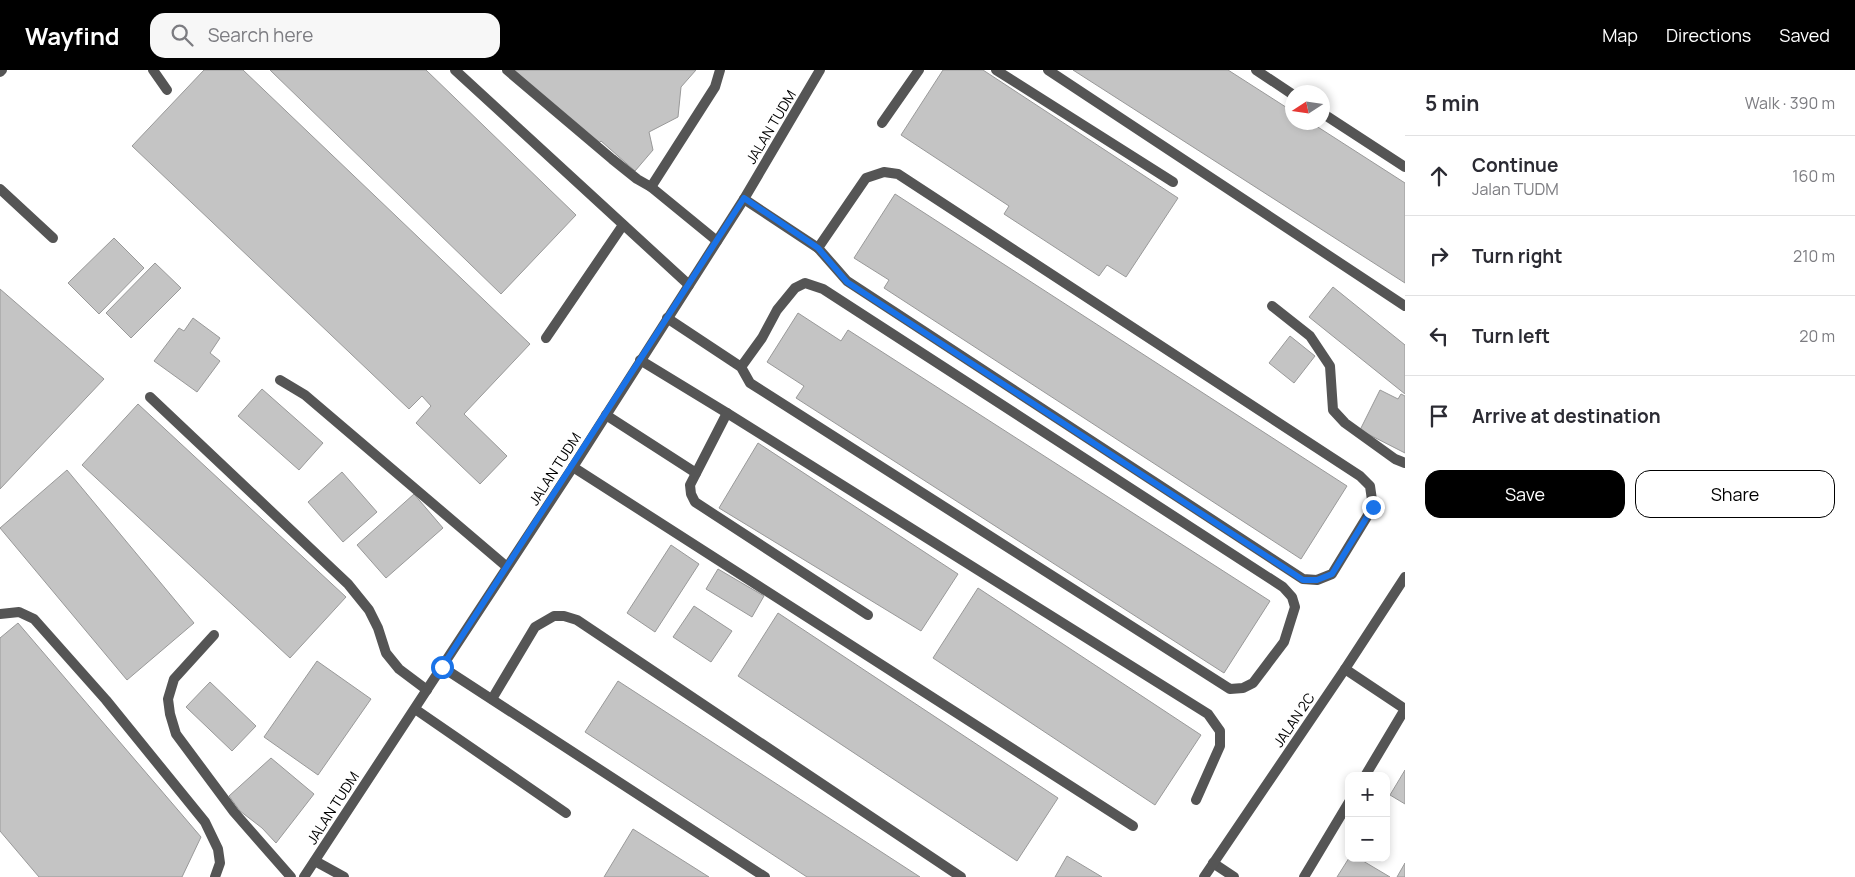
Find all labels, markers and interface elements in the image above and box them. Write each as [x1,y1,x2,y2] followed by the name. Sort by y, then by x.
[150,13,500,58] search box
[25,19,120,52] text: Wayfind
[168,21,196,49] icon: search
[208,22,313,48] text: Search here
[1602,23,1638,47] text: Map
[1666,23,1751,47] text: Directions
[1779,23,1830,47] text: Saved
[1285,85,1330,130] north arrow
[741,86,800,167] street label: JALAN TUDM
[1425,89,1479,117] text: 5 min
[1745,92,1835,114] text: Walk · 390 m
[1472,152,1558,178] text: Continue
[1425,162,1453,190] icon: ahead
[1792,165,1835,187] text: 160 m
[1472,178,1559,200] text: Jalan TUDM
[1425,242,1453,270] icon: right
[1472,243,1562,269] text: Turn right
[1793,245,1835,267] text: 210 m
[1425,322,1453,350] icon: left
[1472,323,1550,349] text: Turn left
[1799,325,1835,347] text: 20 m
[1425,402,1453,430] icon: arrive
[1472,403,1661,429] text: Arrive at destination
[524,429,585,509] street label: JALAN TUDM
[1425,470,1625,518] button: Save
[1635,470,1835,518] button: Share
[1362,496,1385,519] route end
[431,656,454,679] route start
[1269,689,1319,751] street label: JALAN 2C
[302,768,363,848] street label: JALAN TUDM
[1345,772,1390,862] map controls
[1345,772,1390,817] button: +
[1345,817,1390,862] button: −

